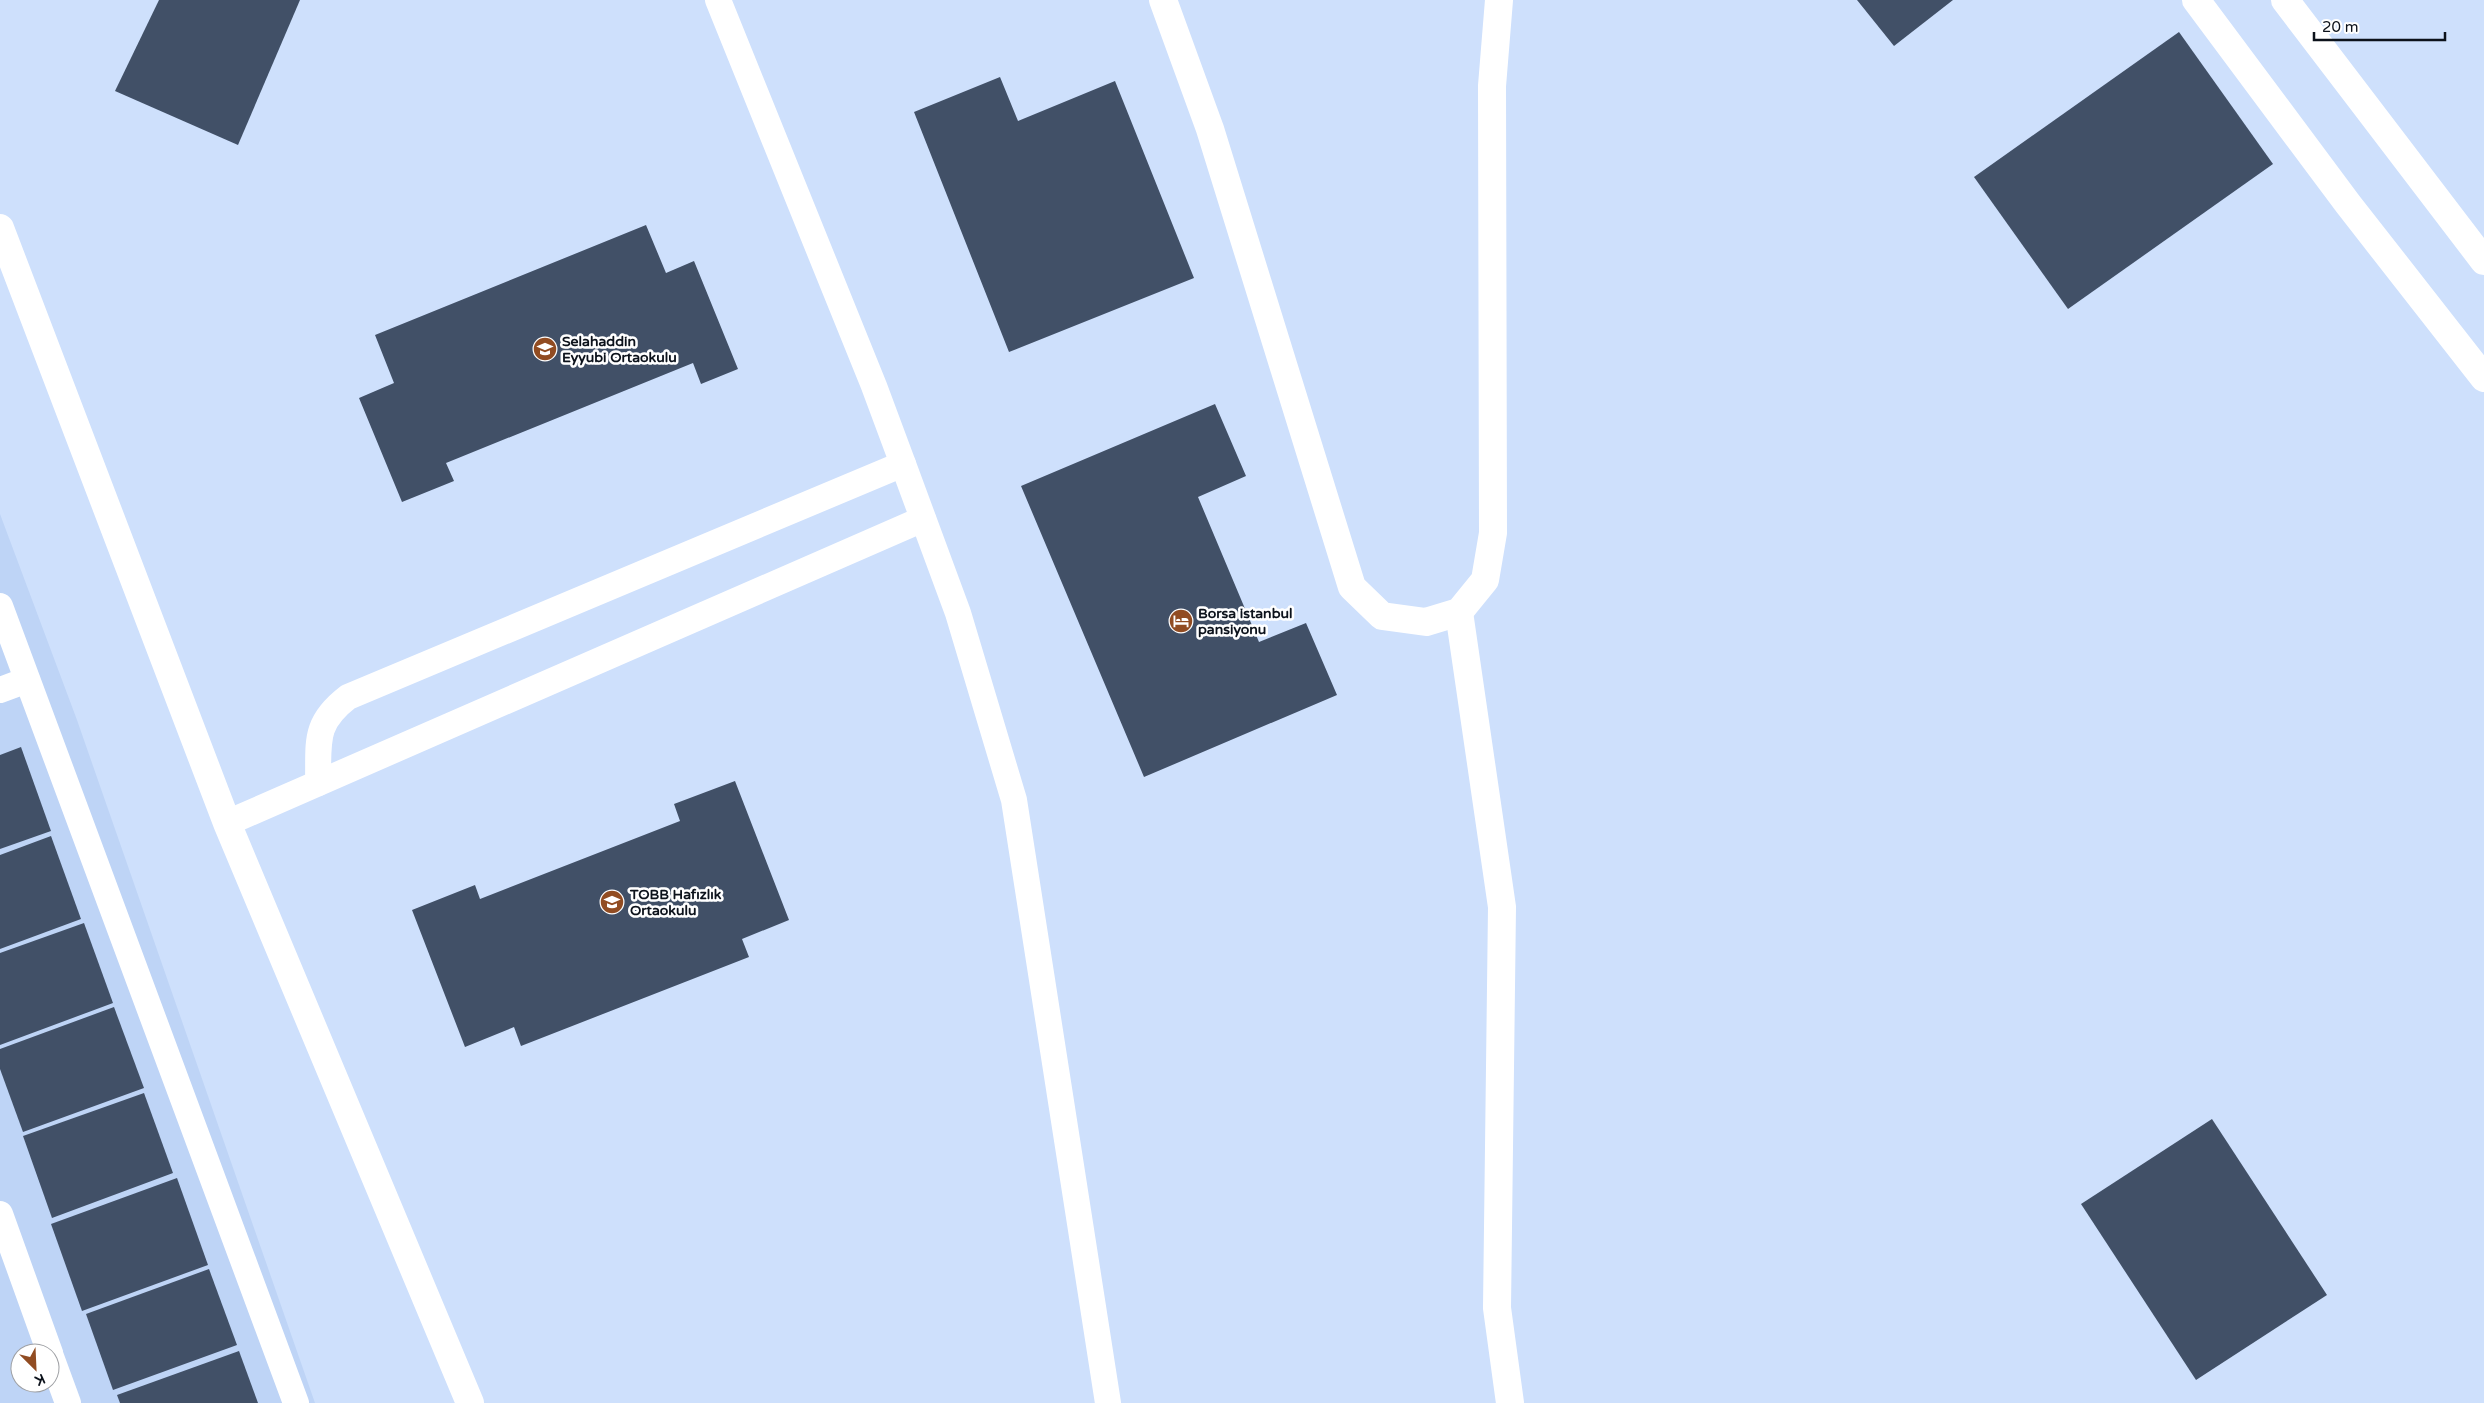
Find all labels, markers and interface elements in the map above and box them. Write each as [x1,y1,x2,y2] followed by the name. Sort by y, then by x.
[2314,10,2445,42] scale bar
[2322,18,2359,36] text: 20 m
[562,333,677,366] place label: Selahaddin Eyyubi Ortaokulu
[532,336,558,362] school or university icon: Selahaddin Eyyubi Ortaokulu
[1198,605,1292,638] place label: Borsa istanbul pansiyonu
[1168,608,1194,634] hotel icon: Borsa istanbul pansiyonu
[629,886,722,919] place label: TOBB Hafızlık Ortaokulu
[599,889,625,915] school or university icon: TOBB Hafızlık Ortaokulu
[10,1343,60,1393] north arrow
[32,1370,48,1389] text: K

